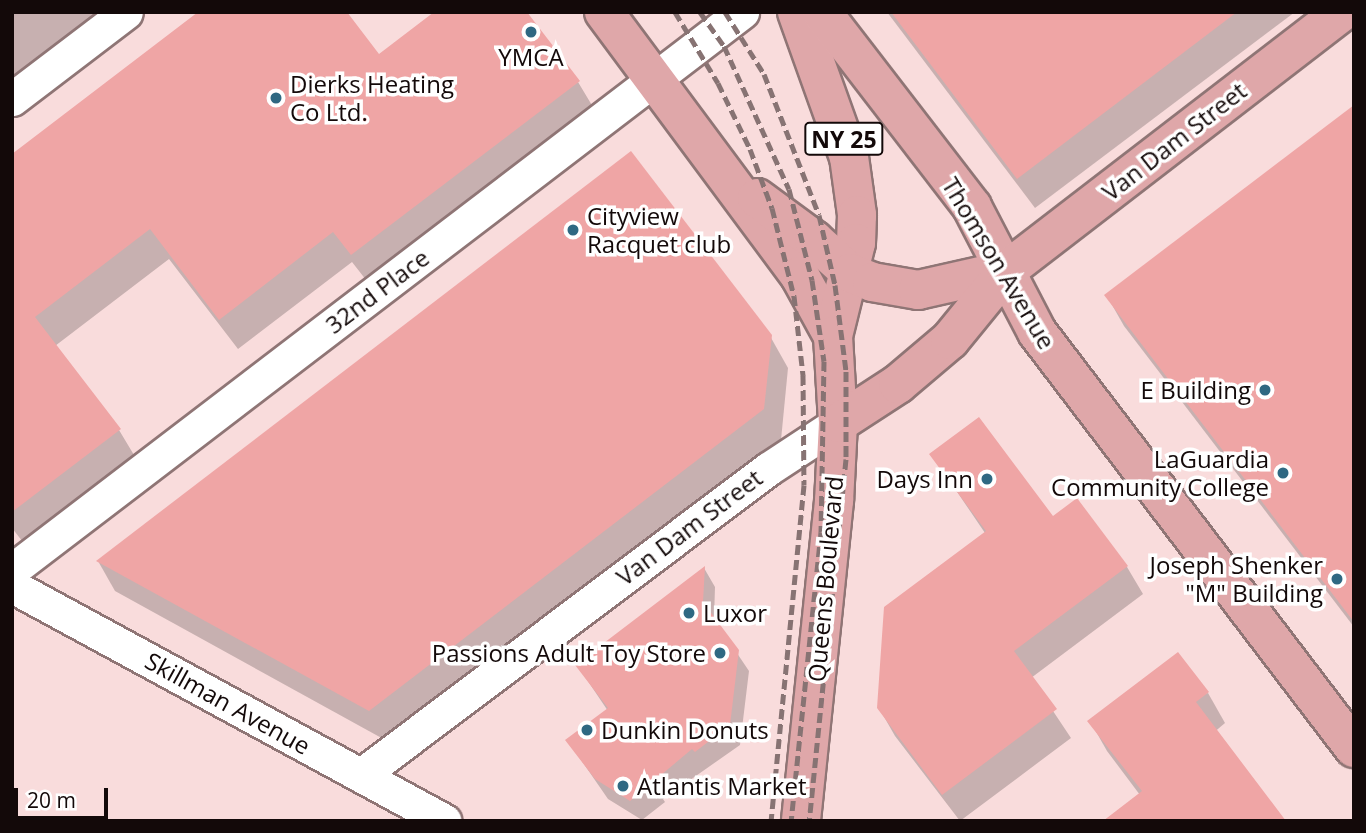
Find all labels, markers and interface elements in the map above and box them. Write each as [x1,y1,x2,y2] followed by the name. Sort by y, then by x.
[523,24,539,40] marker: YMCA
[498,43,564,71] place label: YMCA
[290,70,454,126] place label: Dierks Heating Co Ltd.
[1096,76,1252,206] street label: Van Dam Street
[268,90,284,106] marker: Dierks Heating Co Ltd.
[804,120,884,158] road number: NY 25
[936,172,1062,354] street label: Thomson Avenue
[587,202,731,258] place label: Cityview Racquet club
[565,222,581,238] marker: Cityview Racquet club
[320,243,434,339] street label: 32nd Place
[1141,376,1251,404] place label: E Building
[1257,382,1273,398] marker: E Building
[1051,445,1269,501] place label: LaGuardia Community College
[611,463,767,591] street label: Van Dam Street
[876,465,973,493] place label: Days Inn
[1275,465,1291,481] marker: LaGuardia Community College
[979,471,995,487] marker: Days Inn
[802,475,848,683] street label: Queens Boulevard
[1150,551,1323,607] place label: Joseph Shenker "M" Building
[1329,571,1345,587] marker: Joseph Shenker "M" Building
[703,599,767,627] place label: Luxor
[681,605,697,621] marker: Luxor
[432,639,706,667] place label: Passions Adult Toy Store
[712,645,728,661] marker: Passions Adult Toy Store
[141,646,315,760] street label: Skillman Avenue
[601,716,769,744] place label: Dunkin Donuts
[579,722,595,738] marker: Dunkin Donuts
[637,772,806,800] place label: Atlantis Market
[18,774,112,818] scale bar
[615,778,631,794] marker: Atlantis Market
[27,786,76,814] text: 20 m

